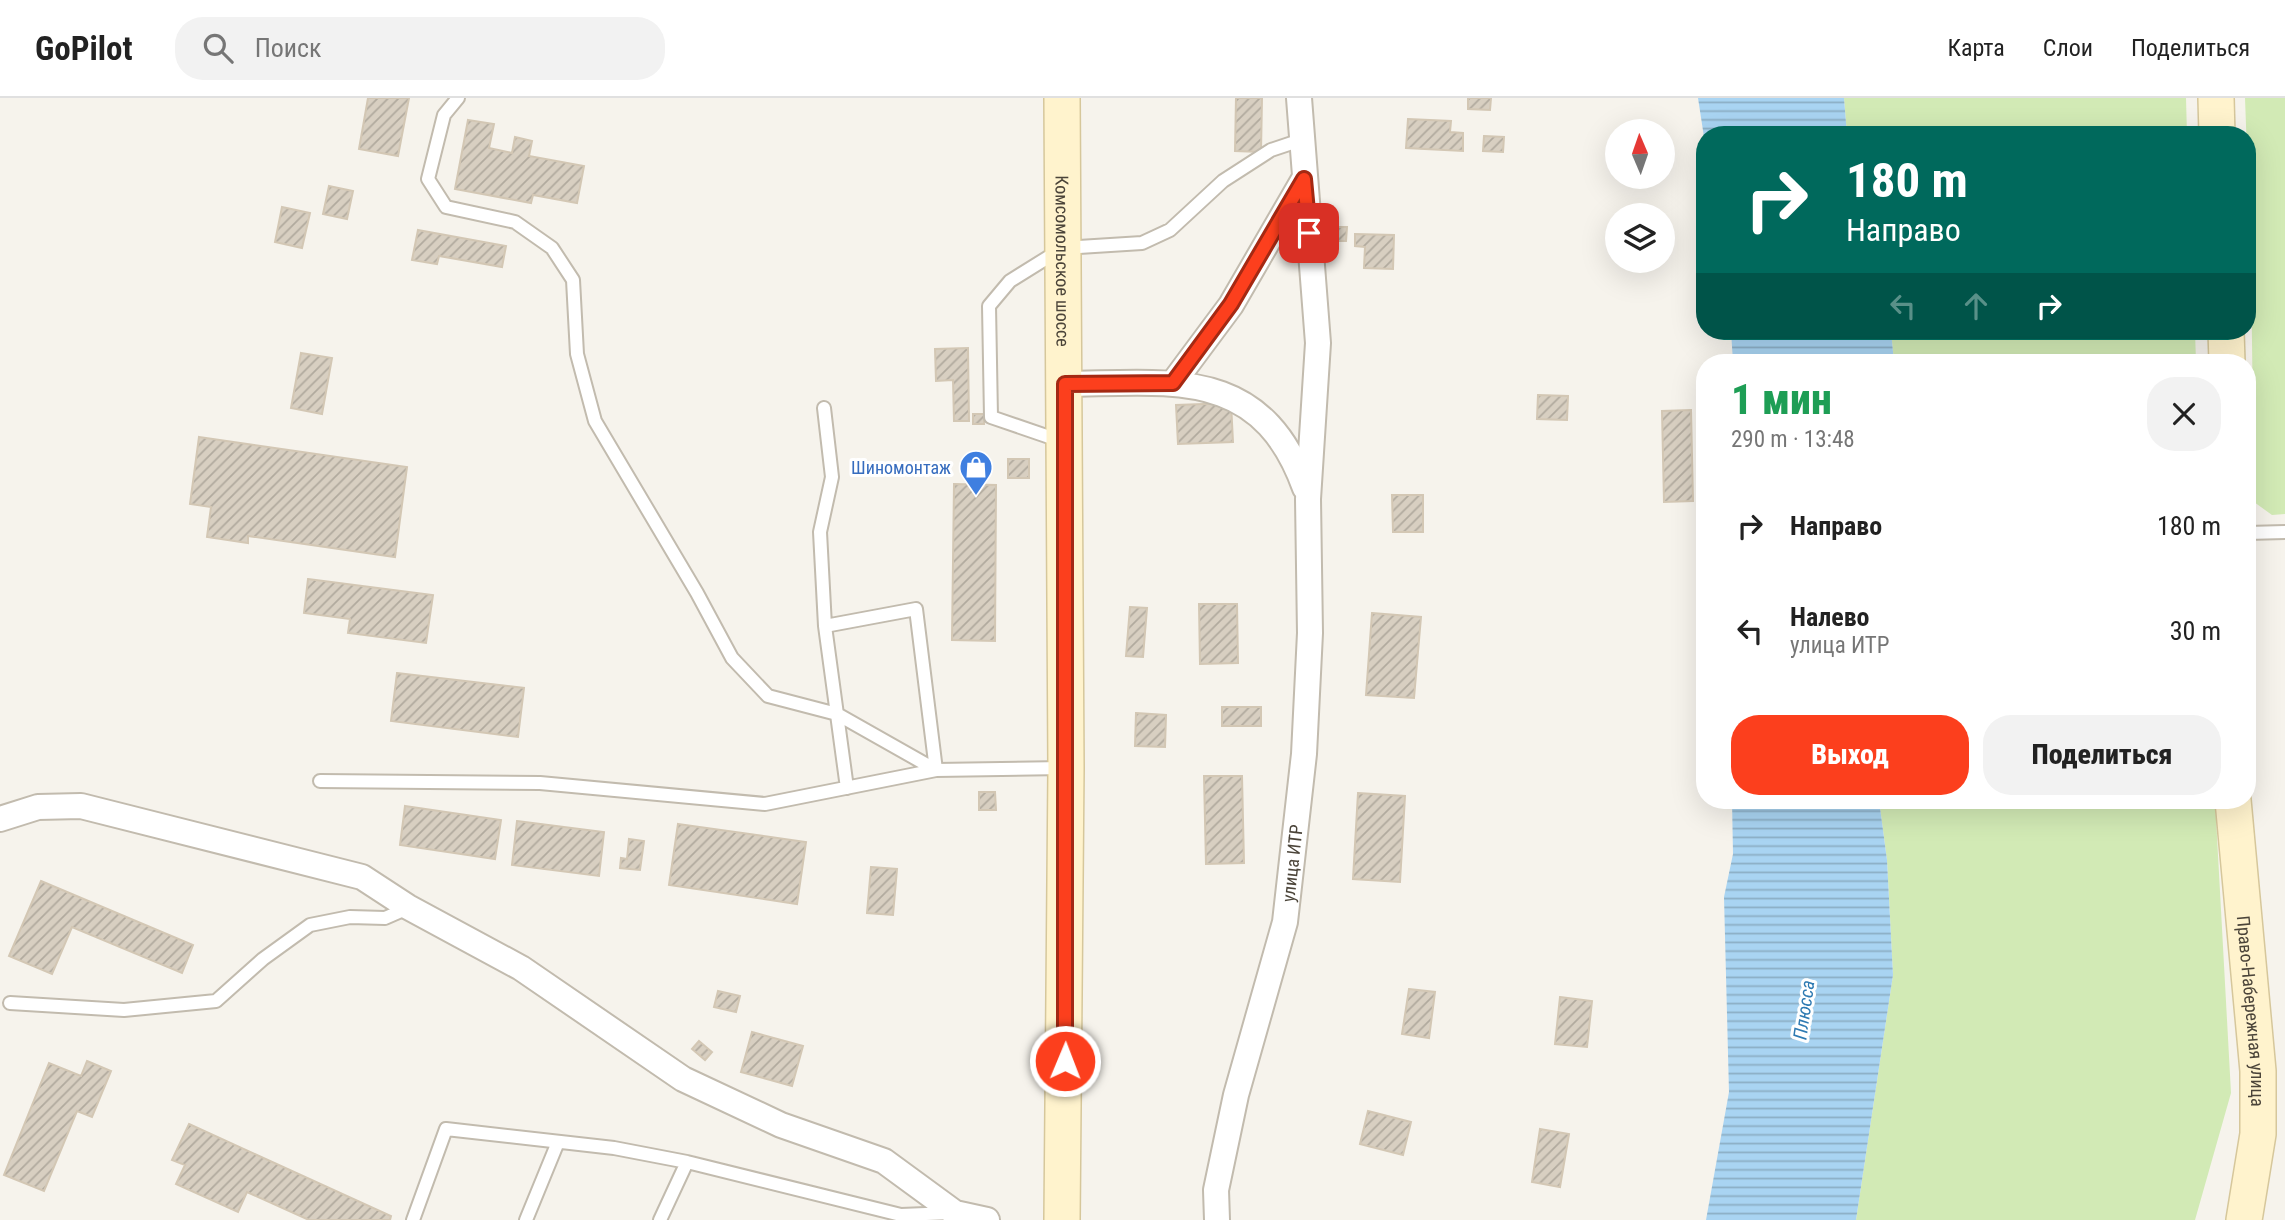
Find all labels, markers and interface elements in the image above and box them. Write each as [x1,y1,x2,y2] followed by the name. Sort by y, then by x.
[175,17,665,80] search box
[35,29,133,68] text: GoPilot
[199,29,237,67] icon: search
[255,33,322,63] text: Поиск
[1947,34,2005,62] text: Карта
[2043,34,2093,62] text: Слои
[2131,34,2250,62] text: Поделиться
[1605,119,1675,189] north arrow
[1605,119,1675,273] map controls
[1846,152,1968,209] text: 180 m
[1731,154,1822,245] icon: right
[1052,175,1074,347] street label: Комсомольское шоссе
[1279,203,1339,263] pin
[1605,203,1675,273] button: layers
[1846,211,1961,249] text: Направо
[1290,214,1328,252] icon: arrive
[1884,287,1922,325] icon: left
[1957,287,1995,325] icon: ahead
[2030,287,2068,325] icon: right
[1731,375,1832,424] text: 1 мин
[2147,377,2221,451] button: close
[1731,426,1855,453] text: 290 m · 13:48
[957,448,995,497] shop icon: Шиномонтаж
[851,457,951,478] place label: Шиномонтаж
[1731,507,1769,545] icon: right
[1790,511,1882,541] text: Направо
[2157,511,2221,541] text: 180 m
[1790,602,1870,632] text: Налево
[1731,612,1769,650] icon: left
[2170,616,2221,646] text: 30 m
[1790,632,1890,659] text: улица ИТР
[1731,715,1969,795] button: Выход
[1983,715,2221,795] button: Поделиться
[1277,823,1306,903] street label: улица ИТР
[2233,915,2269,1107] street label: Право-Набережная улица
[1788,979,1820,1041] water label: Плюсса
[1028,1024,1102,1098] position arrow

